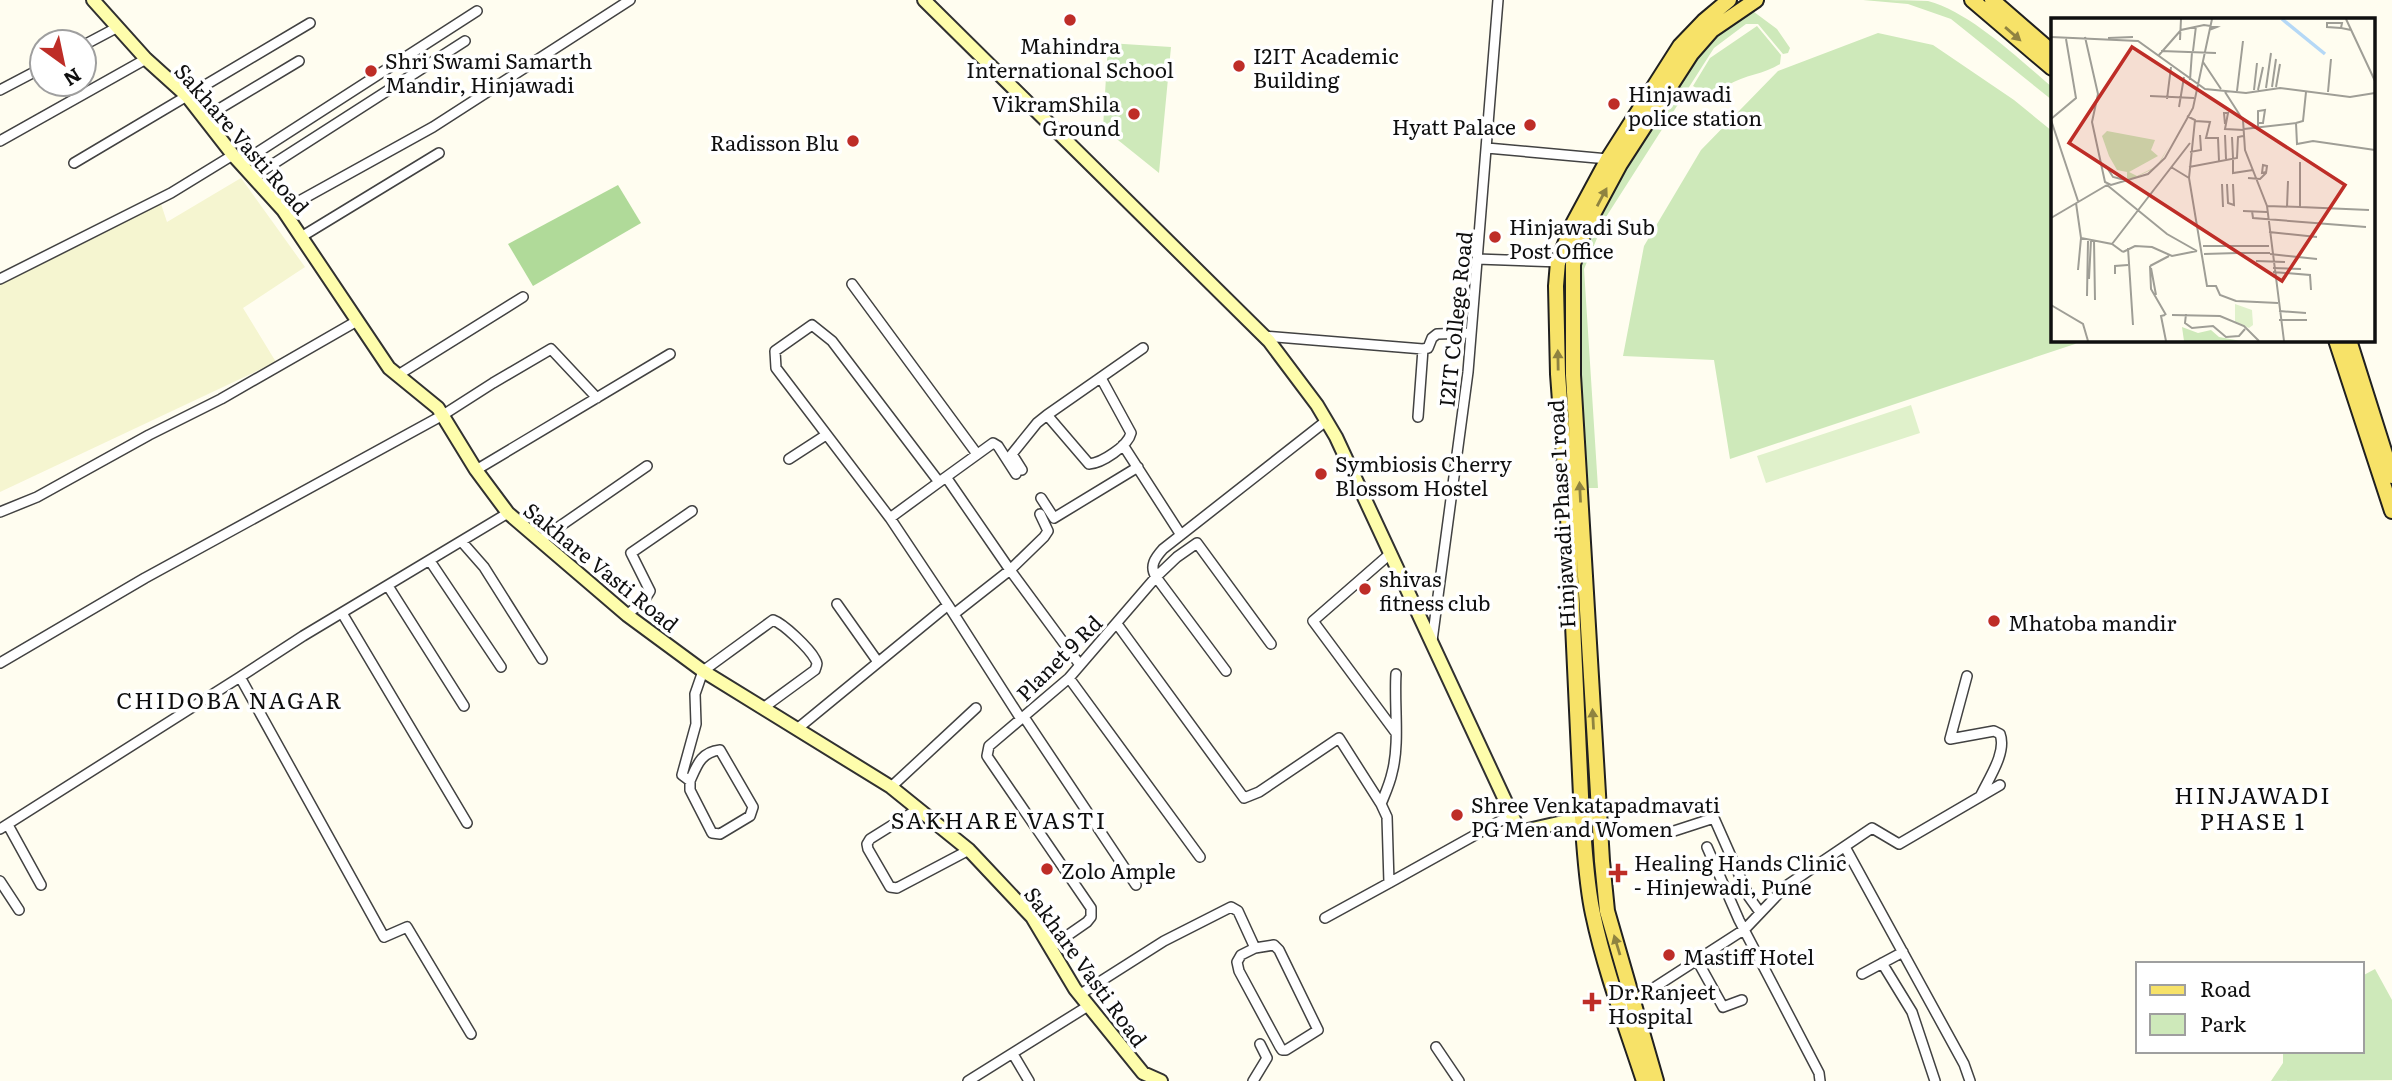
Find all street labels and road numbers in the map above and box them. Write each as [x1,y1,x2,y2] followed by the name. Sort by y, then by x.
[169,56,318,220] street label: Sakhare Vasti Road
[1429,230,1479,408] street label: I2IT College Road
[1539,399,1581,629] street label: Hinjawadi Phase 1 road
[518,494,686,638] street label: Sakhare Vasti Road
[1008,607,1108,707] street label: Planet 9 Rd
[1018,879,1156,1053] street label: Sakhare Vasti Road

